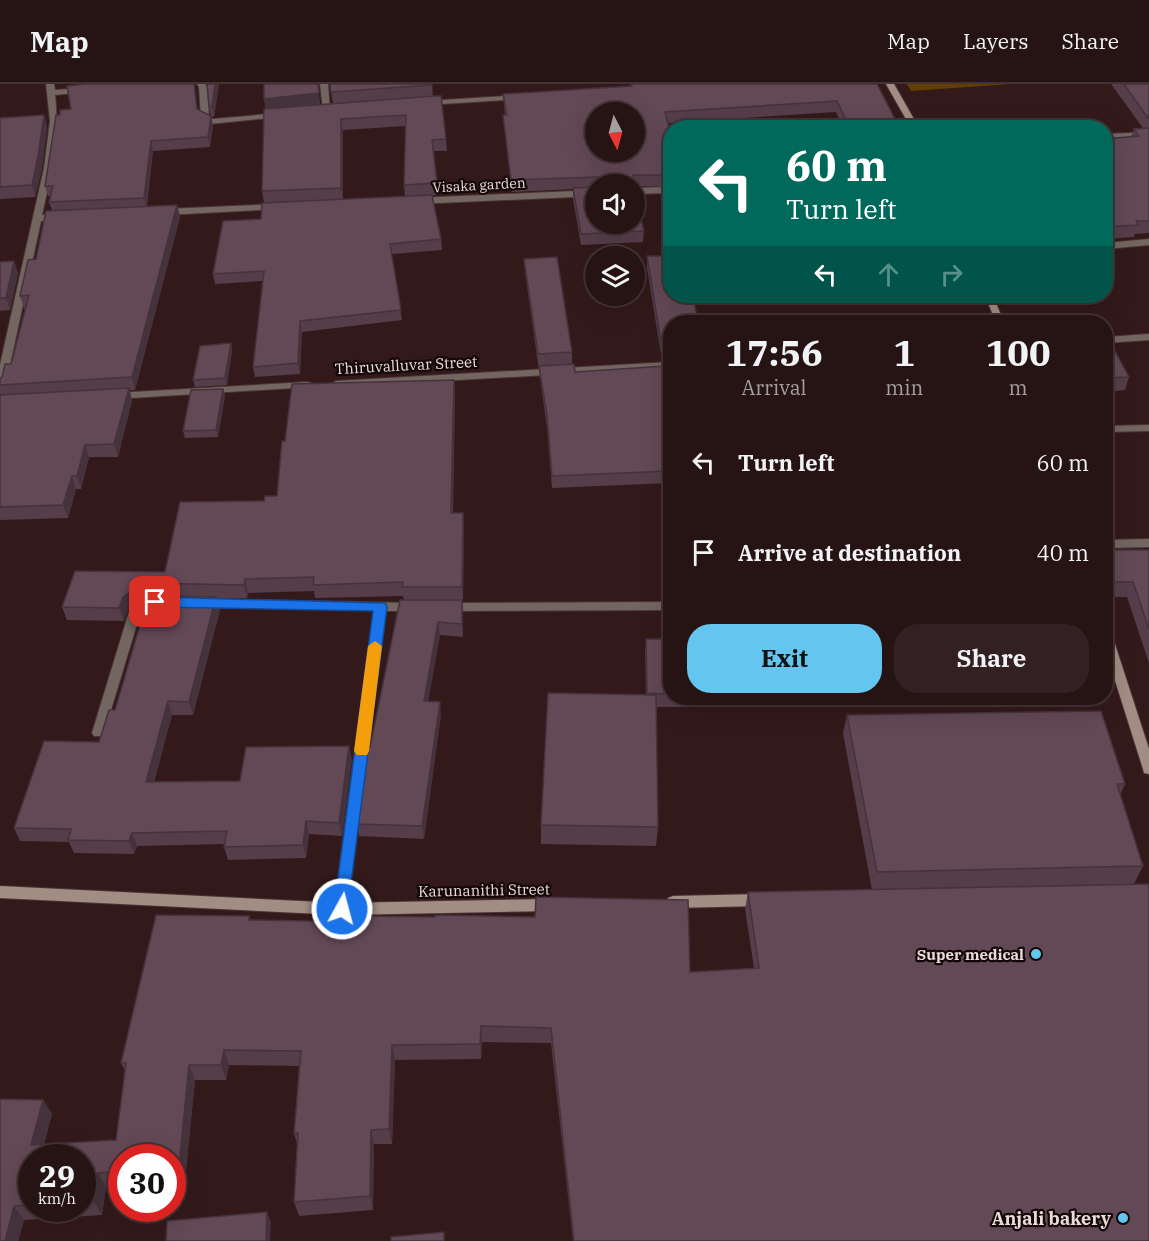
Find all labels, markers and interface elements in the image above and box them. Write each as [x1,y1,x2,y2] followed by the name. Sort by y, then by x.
[30,23,89,60] text: Map
[887,27,930,55] text: Map
[963,27,1029,55] text: Layers
[1062,27,1119,55] text: Share
[585,102,645,162] north arrow
[585,102,645,306] map controls
[786,138,887,193] text: 60 m
[687,144,765,222] icon: left
[432,174,526,196] street label: Visaka garden
[585,174,645,234] button: sound
[786,191,897,226] text: Turn left
[585,246,645,306] button: layers
[809,258,842,291] icon: left
[872,258,905,291] icon: ahead
[935,258,968,291] icon: right
[725,329,823,376] text: 17:56
[893,329,915,376] text: 1
[986,329,1051,376] text: 100
[334,352,478,378] street label: Thiruvalluvar Street
[742,374,807,401] text: Arrival
[885,374,923,401] text: min
[1009,374,1028,401] text: m
[687,446,720,479] icon: left
[738,448,834,477] text: Turn left
[1037,448,1089,477] text: 60 m
[687,536,720,569] icon: arrive
[738,538,961,567] text: Arrive at destination
[1037,538,1089,567] text: 40 m
[129,576,180,627] pin
[138,585,171,618] icon: arrive
[687,624,882,693] button: Exit
[894,624,1089,693] button: Share
[310,877,374,941] position arrow
[418,879,550,901] street label: Karunanithi Street
[917,945,1024,964] place label: Super medical
[1029,947,1043,961] marker: Super medical
[108,1144,186,1222] speed limit sign: 30
[39,1156,75,1195] text: 29
[38,1189,76,1208] text: km/h
[992,1207,1112,1230] place label: Anjali bakery
[1116,1211,1130,1225] marker: Anjali bakery

